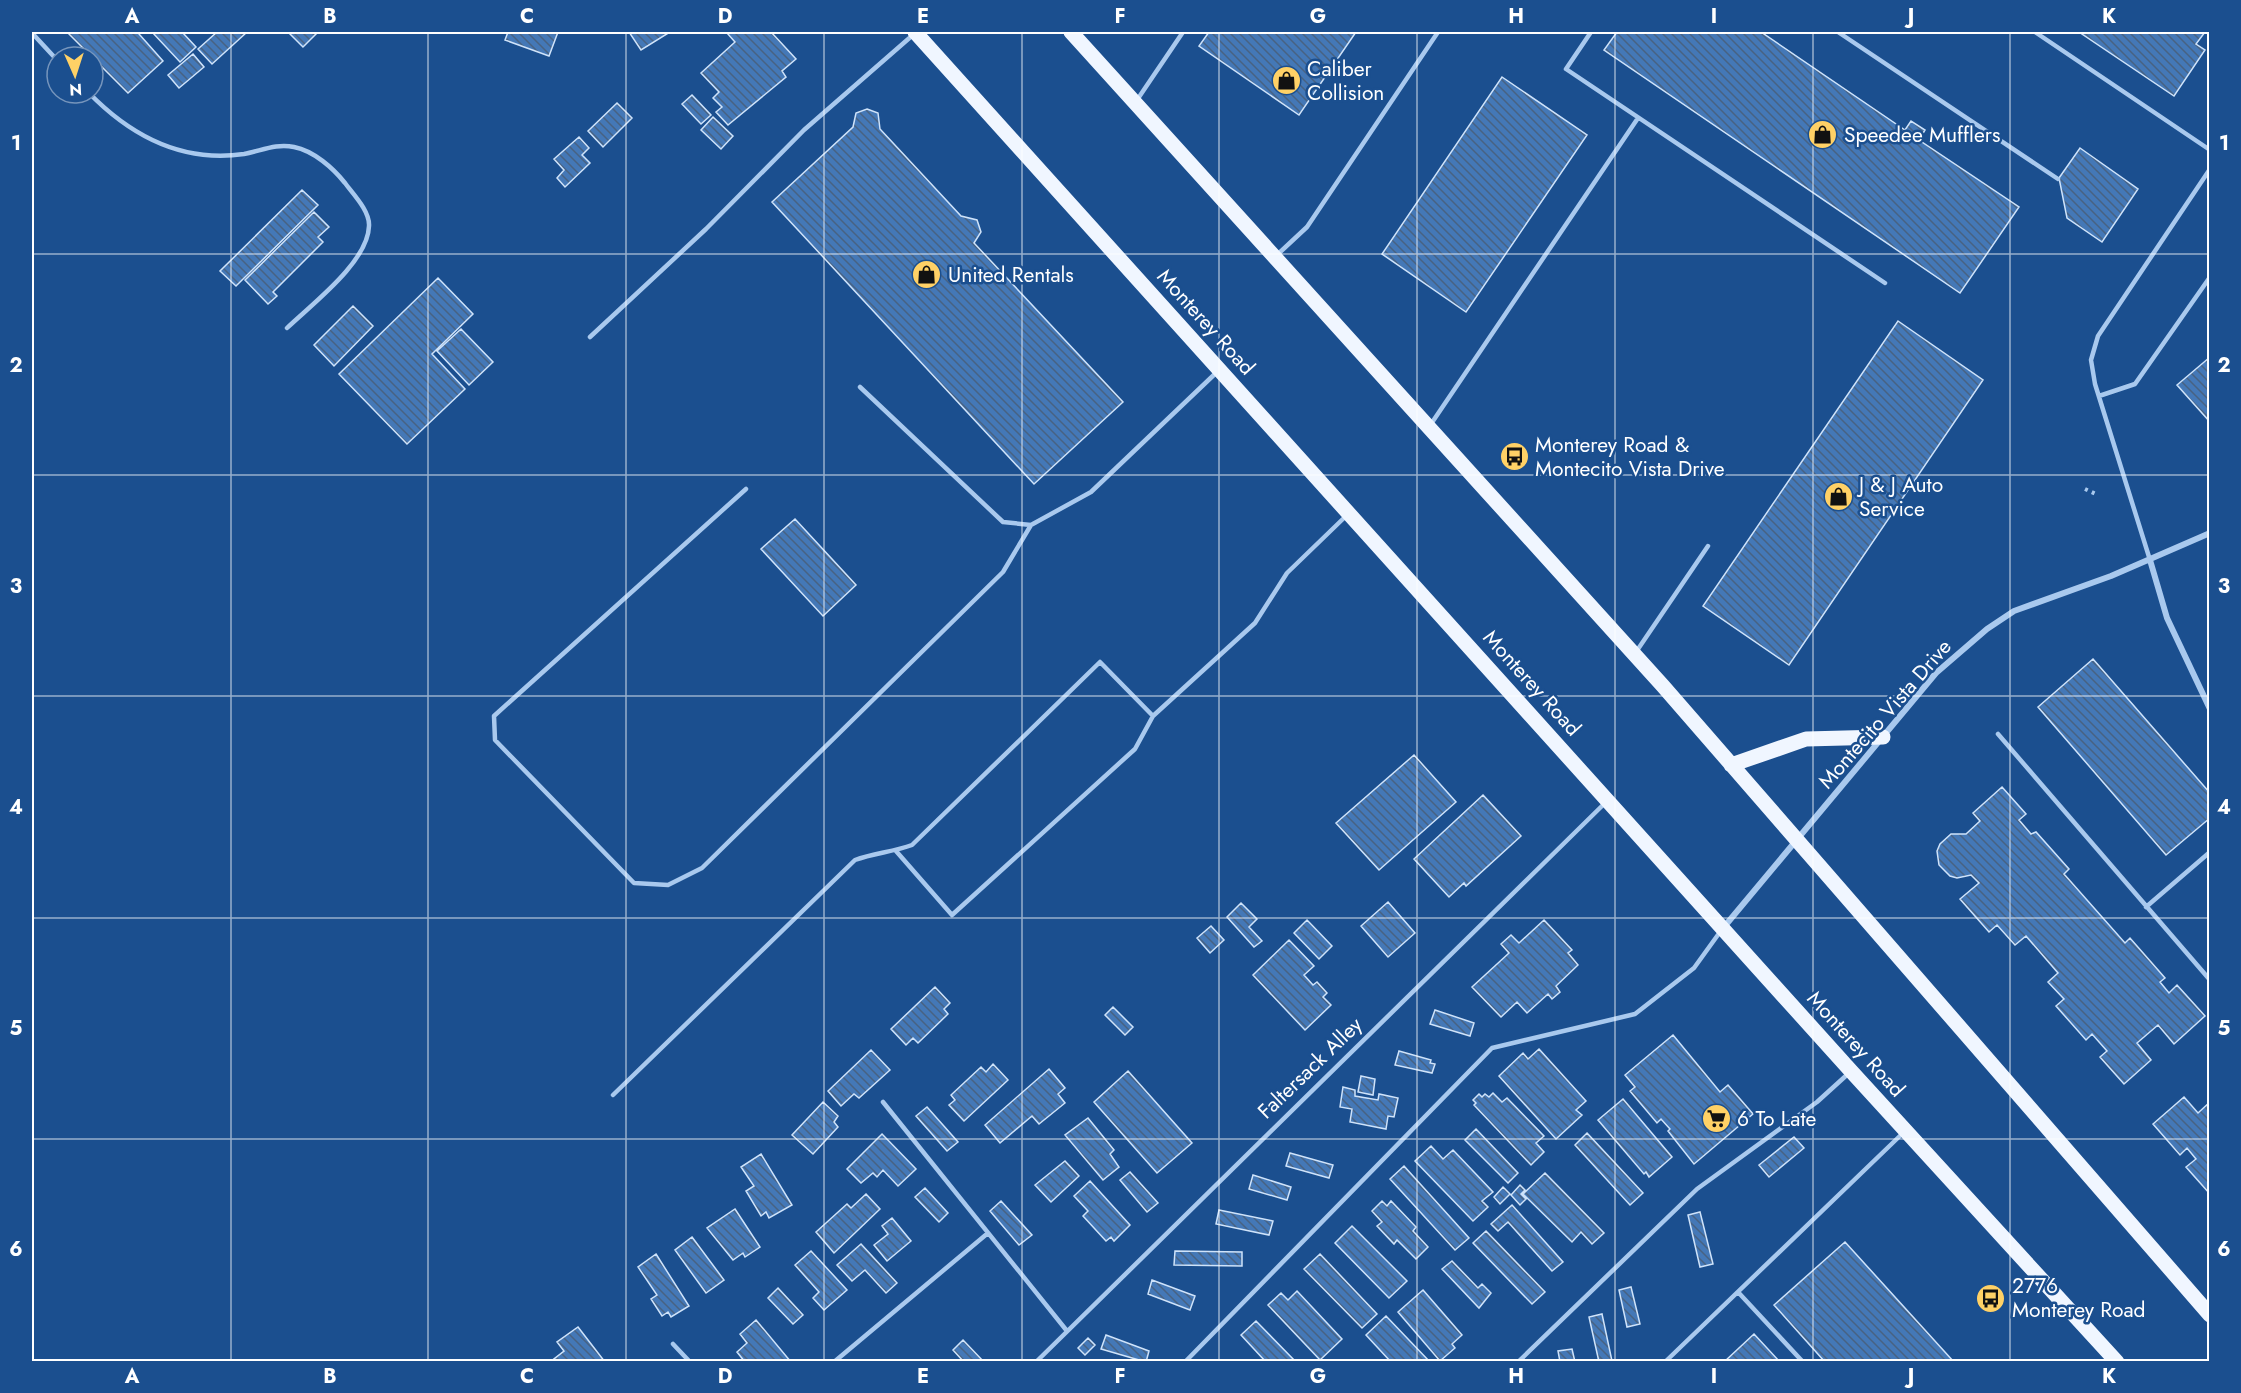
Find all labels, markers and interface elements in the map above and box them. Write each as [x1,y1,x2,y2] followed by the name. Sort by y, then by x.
[124,2,140,31] text: A
[323,2,337,31] text: B
[520,2,534,31] text: C
[718,2,732,31] text: D
[917,2,929,31] text: E
[1114,2,1126,31] text: F
[1310,2,1326,31] text: G
[1508,2,1524,31] text: H
[1711,2,1717,31] text: I
[1904,2,1914,31] text: J
[2102,2,2116,31] text: K
[45,45,105,105] north arrow
[1307,54,1384,108] place label: Caliber Collision
[1270,65,1302,97] shop icon: Caliber Collision
[69,78,83,101] text: N
[1807,119,1839,151] shop icon: Speedee Mufflers
[1844,120,2000,150] place label: Speedee Mufflers
[11,129,21,158] text: 1
[2219,129,2229,158] text: 1
[911,259,943,291] shop icon: United Rentals
[948,260,1074,290] place label: United Rentals
[1150,262,1262,382] street label: Monterey Road
[9,351,23,380] text: 2
[2217,351,2231,380] text: 2
[1535,430,1725,484] place label: Monterey Road & Montecito Vista Drive
[1498,441,1530,473] bus stop icon: Monterey Road & Montecito Vista Drive
[1856,470,1943,524] place label: J & J Auto Service
[1822,481,1854,513] shop icon: J & J Auto Service
[10,572,22,601] text: 3
[2218,572,2230,601] text: 3
[1476,623,1588,743] street label: Monterey Road
[1811,632,1959,795] street label: Montecito Vista Drive
[9,793,23,822] text: 4
[2217,793,2231,822] text: 4
[1800,984,1912,1104] street label: Monterey Road
[1251,1010,1370,1126] street label: Faltersack Alley
[10,1014,23,1043] text: 5
[2218,1014,2231,1043] text: 5
[1700,1103,1732,1135] supermarket icon: 6 To Late
[1737,1104,1816,1134] place label: 6 To Late
[9,1235,23,1264] text: 6
[2217,1235,2231,1264] text: 6
[2012,1271,2146,1325] place label: 2776 Monterey Road
[1975,1282,2007,1314] bus stop icon: 2776 Monterey Road
[124,1362,140,1391] text: A
[323,1362,337,1391] text: B
[520,1362,534,1391] text: C
[718,1362,732,1391] text: D
[917,1362,929,1391] text: E
[1114,1362,1126,1391] text: F
[1310,1362,1326,1391] text: G
[1508,1362,1524,1391] text: H
[1711,1362,1717,1391] text: I
[1904,1362,1914,1391] text: J
[2102,1362,2116,1391] text: K

